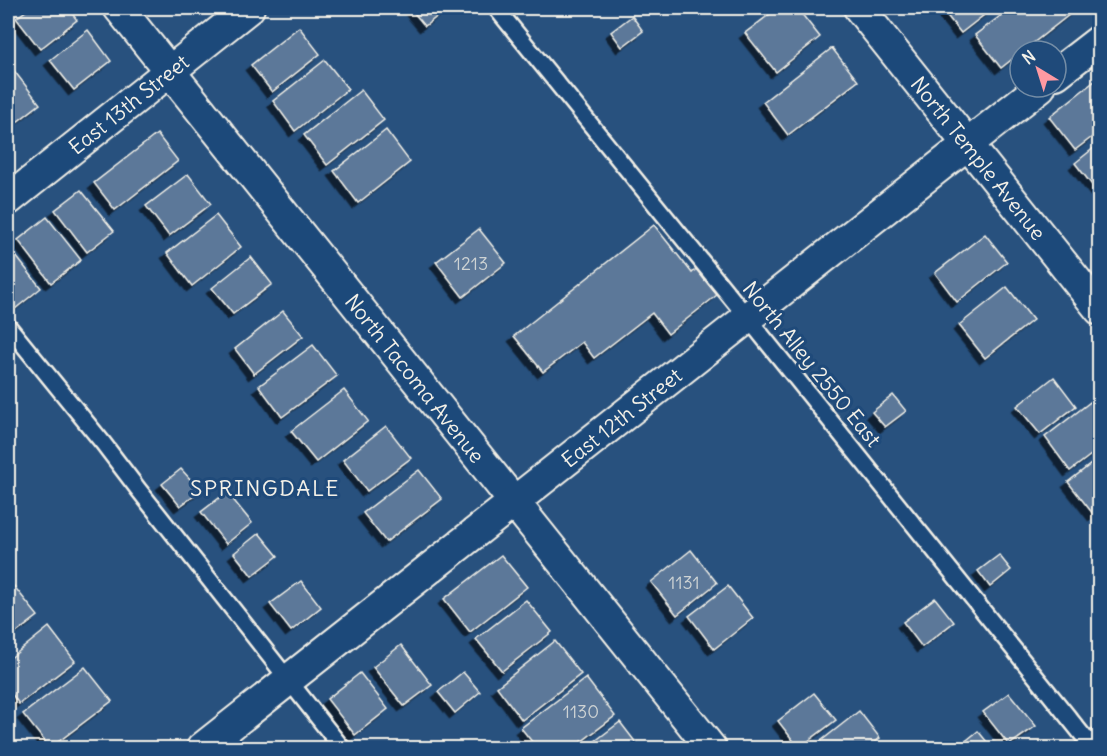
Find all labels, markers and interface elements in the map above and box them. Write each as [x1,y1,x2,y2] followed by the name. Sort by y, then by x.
[1008,39,1068,99] north arrow
[1018,46,1039,68] text: N
[63,48,194,160] street label: East 13th Street
[905,71,1052,245] street label: North Temple Avenue
[454,252,488,275] house number: 1213
[737,276,887,452] street label: North Alley 2550 East
[339,288,491,468] street label: North Tacoma Avenue
[556,362,687,473] street label: East 12th Street
[190,474,340,502] district label: SPRINGDALE
[668,571,700,594] house number: 1131
[563,700,599,723] house number: 1130

